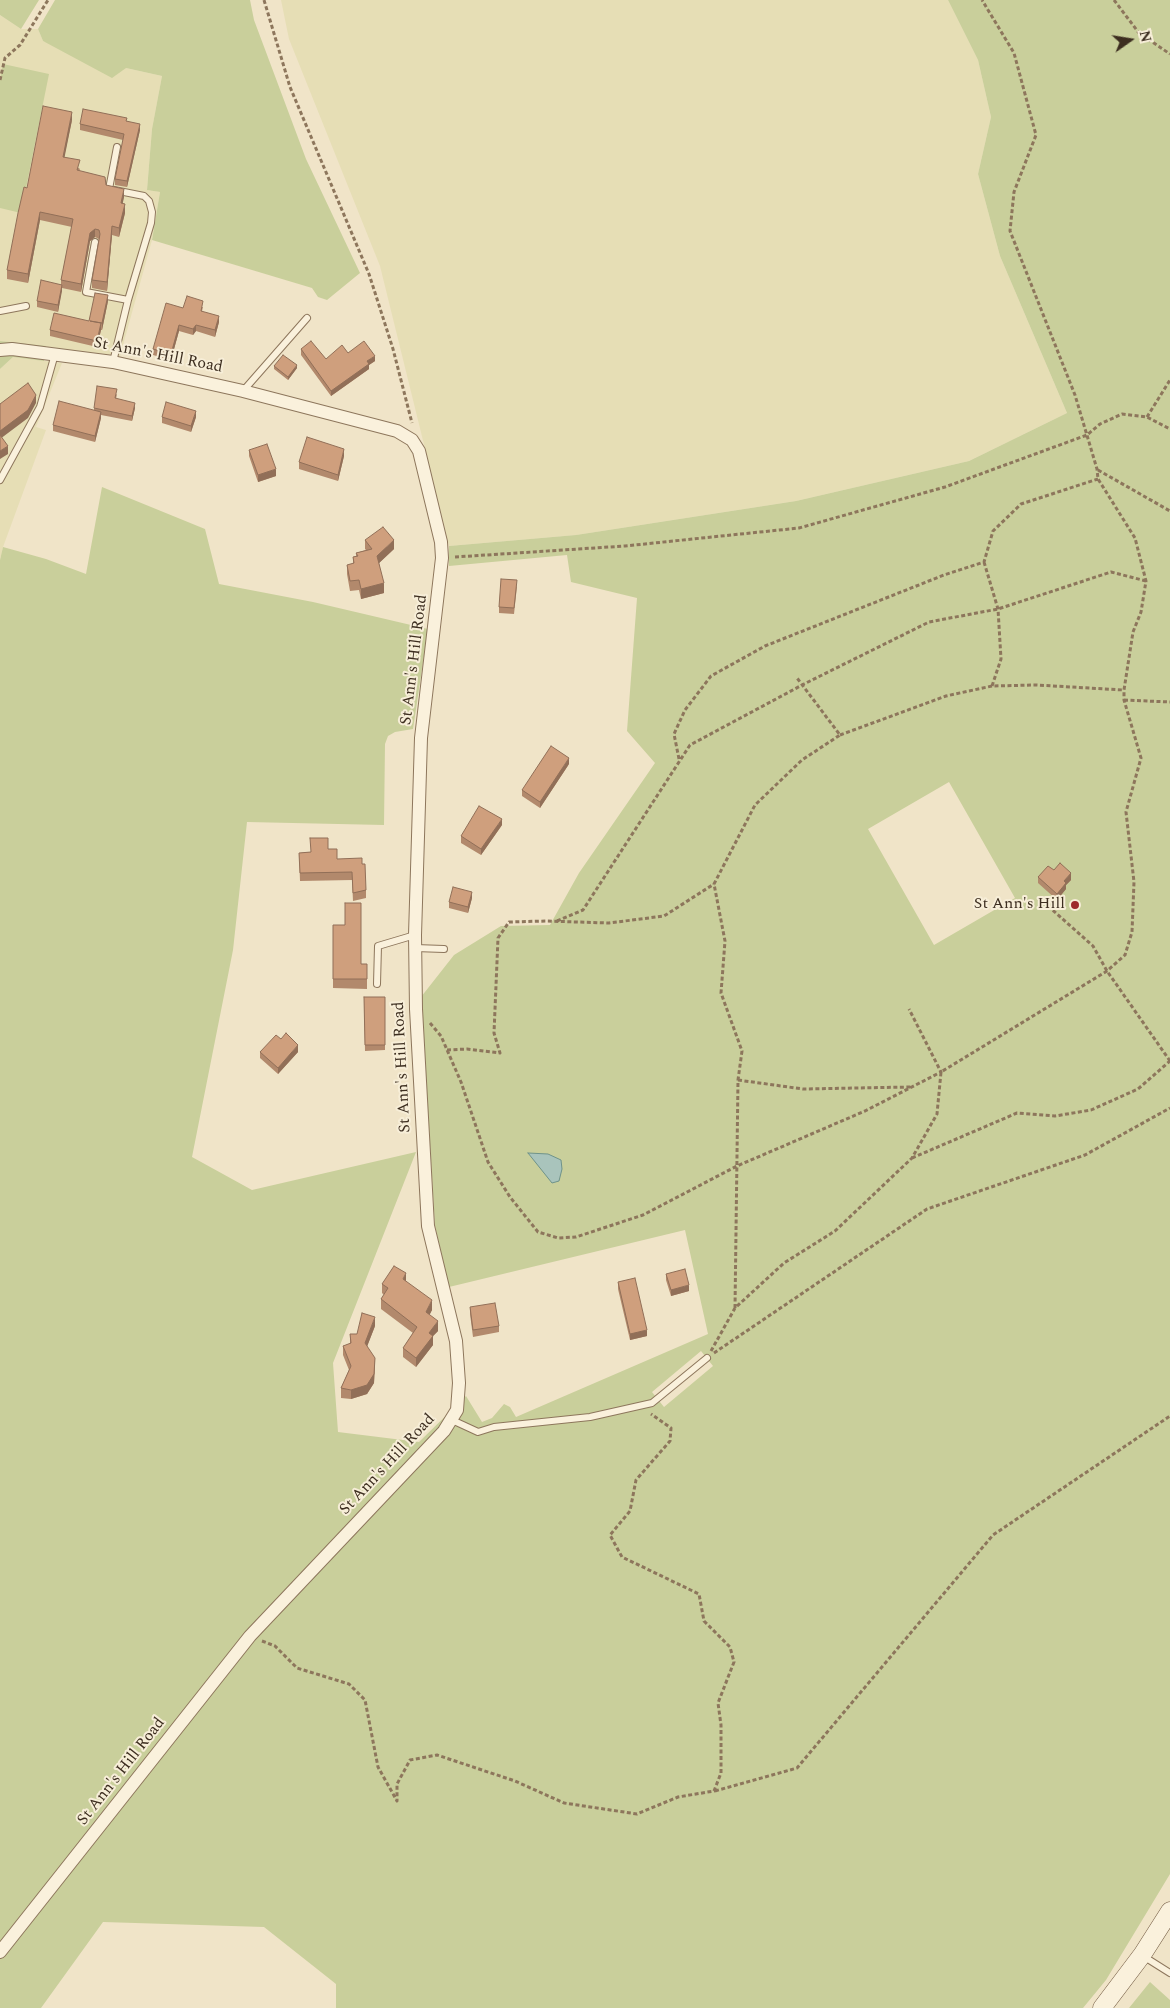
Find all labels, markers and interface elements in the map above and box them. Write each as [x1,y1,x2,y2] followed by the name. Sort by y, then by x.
[1105,15,1155,65] north arrow
[1134,29,1157,44] text: N
[92,334,224,378] street label: St Ann's Hill Road
[397,594,433,726] street label: St Ann's Hill Road
[974,895,1065,915] place label: St Ann's Hill
[1069,899,1081,911] marker: St Ann's Hill
[390,1001,416,1133] street label: St Ann's Hill Road
[336,1410,440,1520] street label: St Ann's Hill Road
[74,1714,170,1830] street label: St Ann's Hill Road

